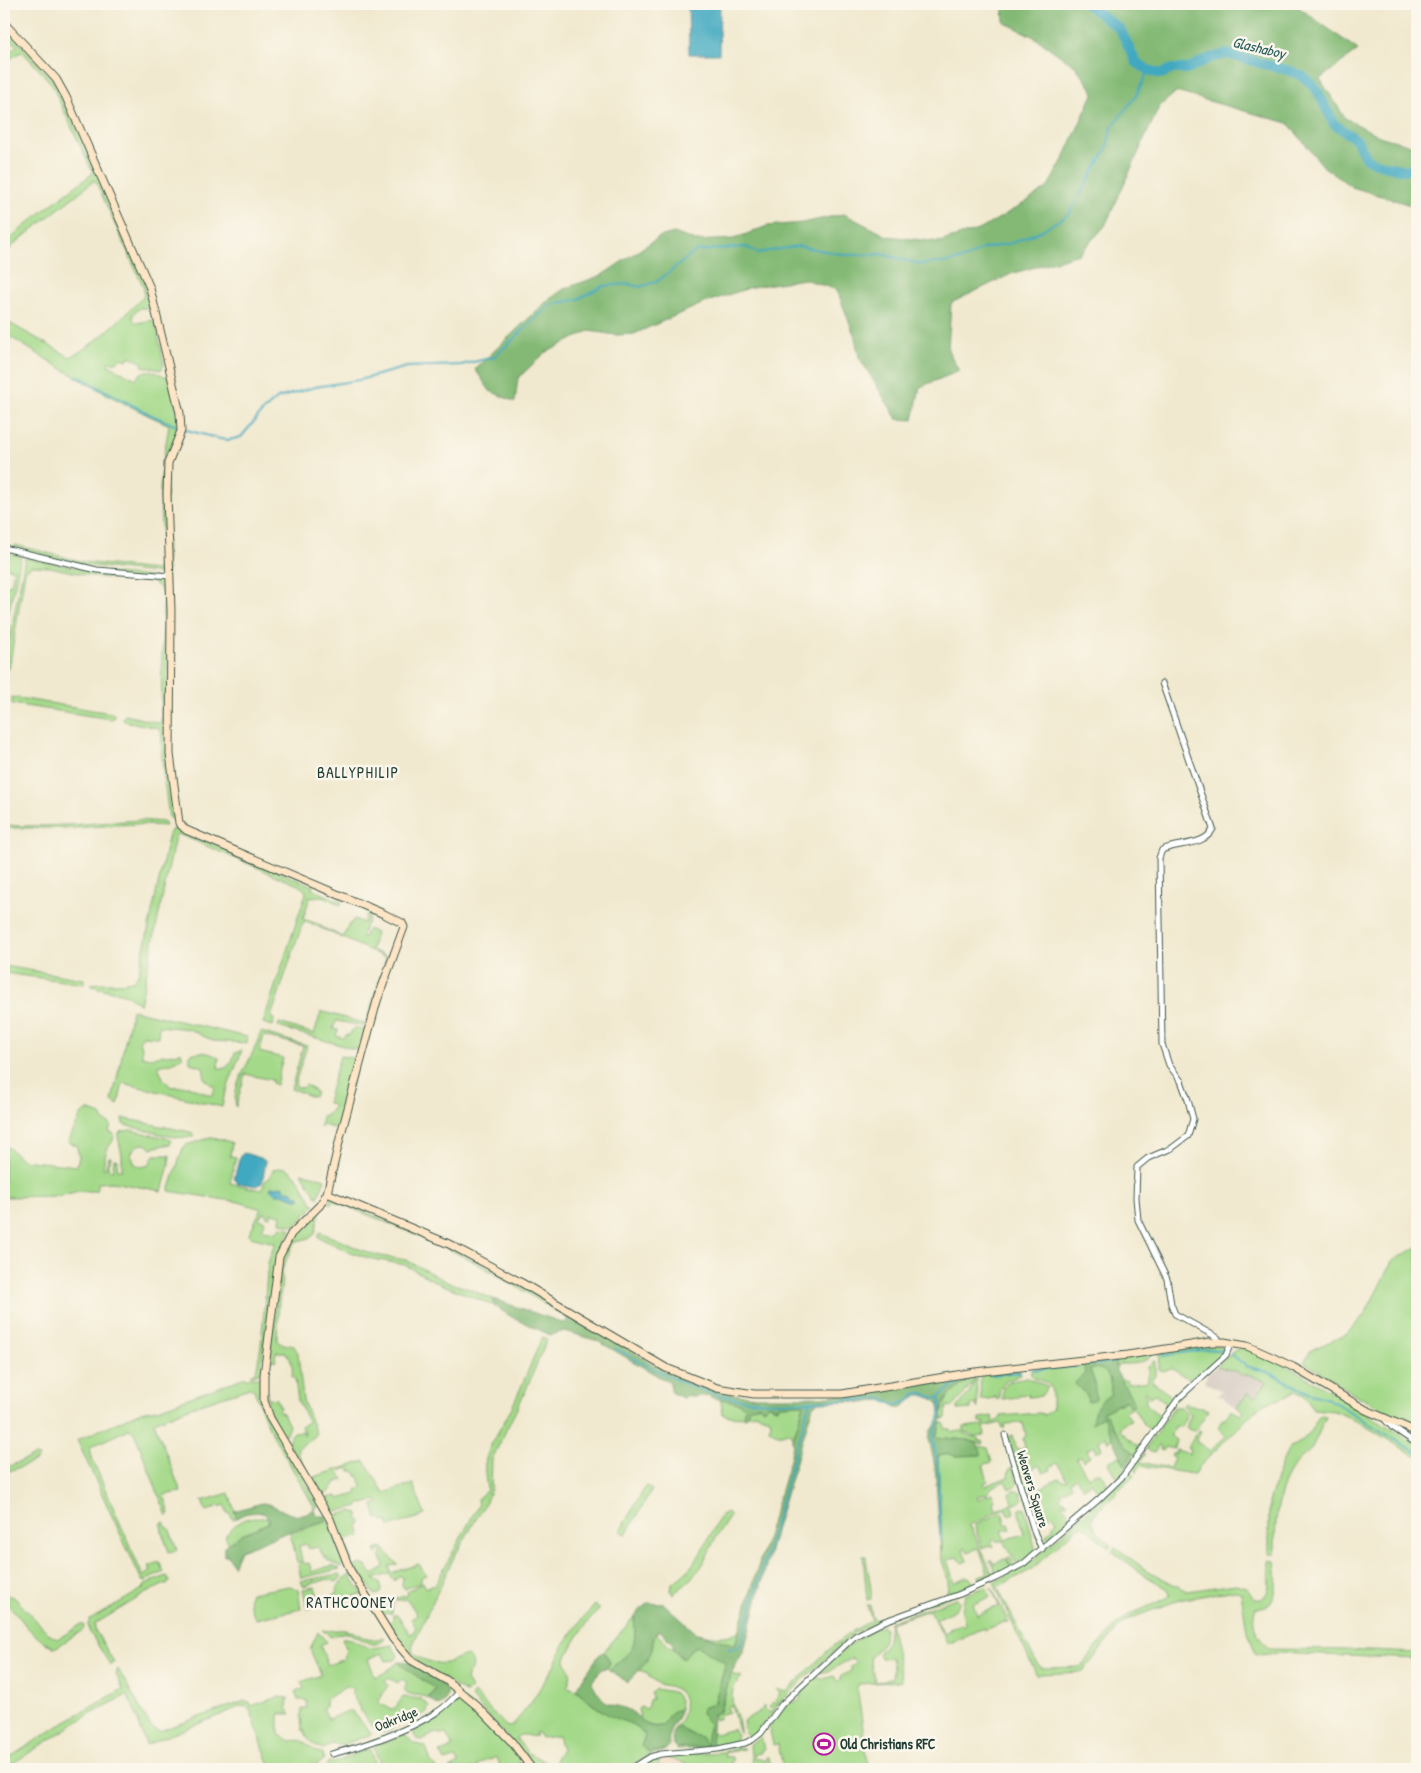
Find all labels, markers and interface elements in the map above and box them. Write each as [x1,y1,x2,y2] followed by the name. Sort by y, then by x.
[1231,31,1289,64] water label: Glashaboy
[317,761,399,783] district label: BALLYPHILIP
[1012,1448,1054,1530] street label: Weavers Square
[306,1591,396,1613] district label: RATHCOONEY
[371,1701,421,1737] street label: Oakridge
[812,1732,836,1756] sports icon: Old Christians RFC
[840,1734,936,1753] place label: Old Christians RFC

